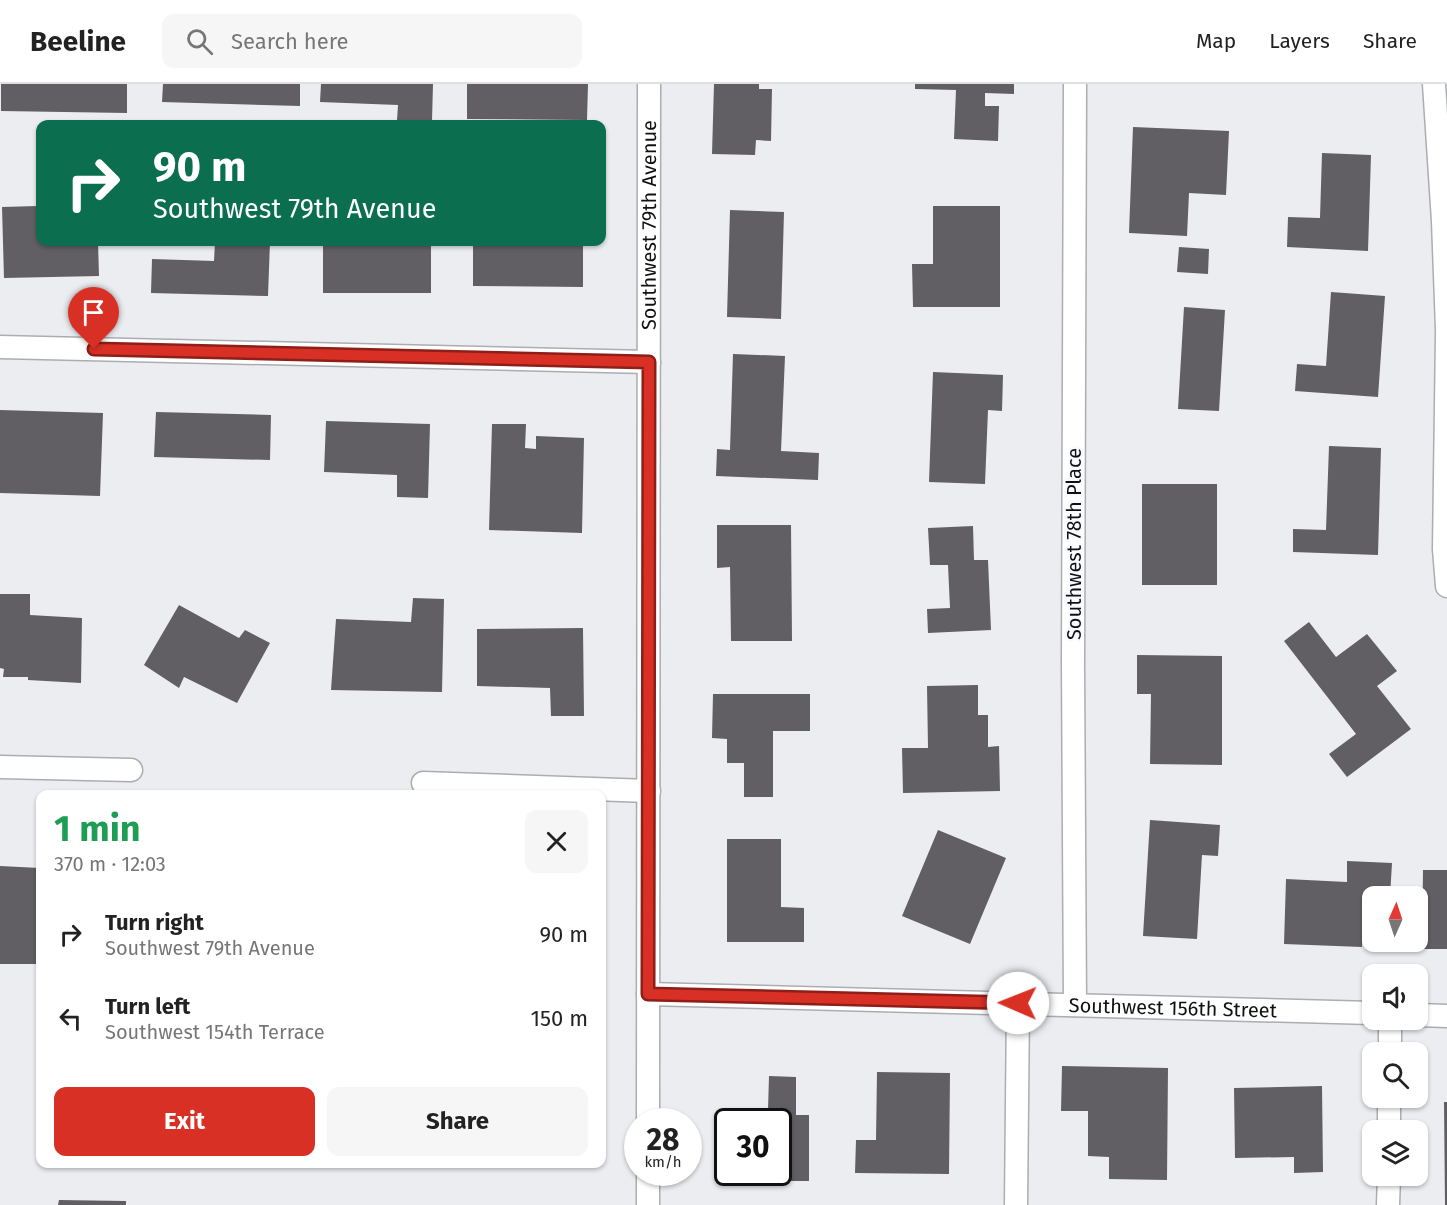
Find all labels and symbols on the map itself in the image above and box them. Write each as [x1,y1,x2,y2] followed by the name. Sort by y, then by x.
[637,120,661,330] street label: Southwest 79th Avenue
[68,287,119,349] pin
[1062,448,1086,640] street label: Southwest 78th Place
[1362,886,1428,952] north arrow
[986,971,1050,1035] position arrow
[1068,993,1278,1023] street label: Southwest 156th Street
[714,1108,792,1186] speed limit sign: 30

